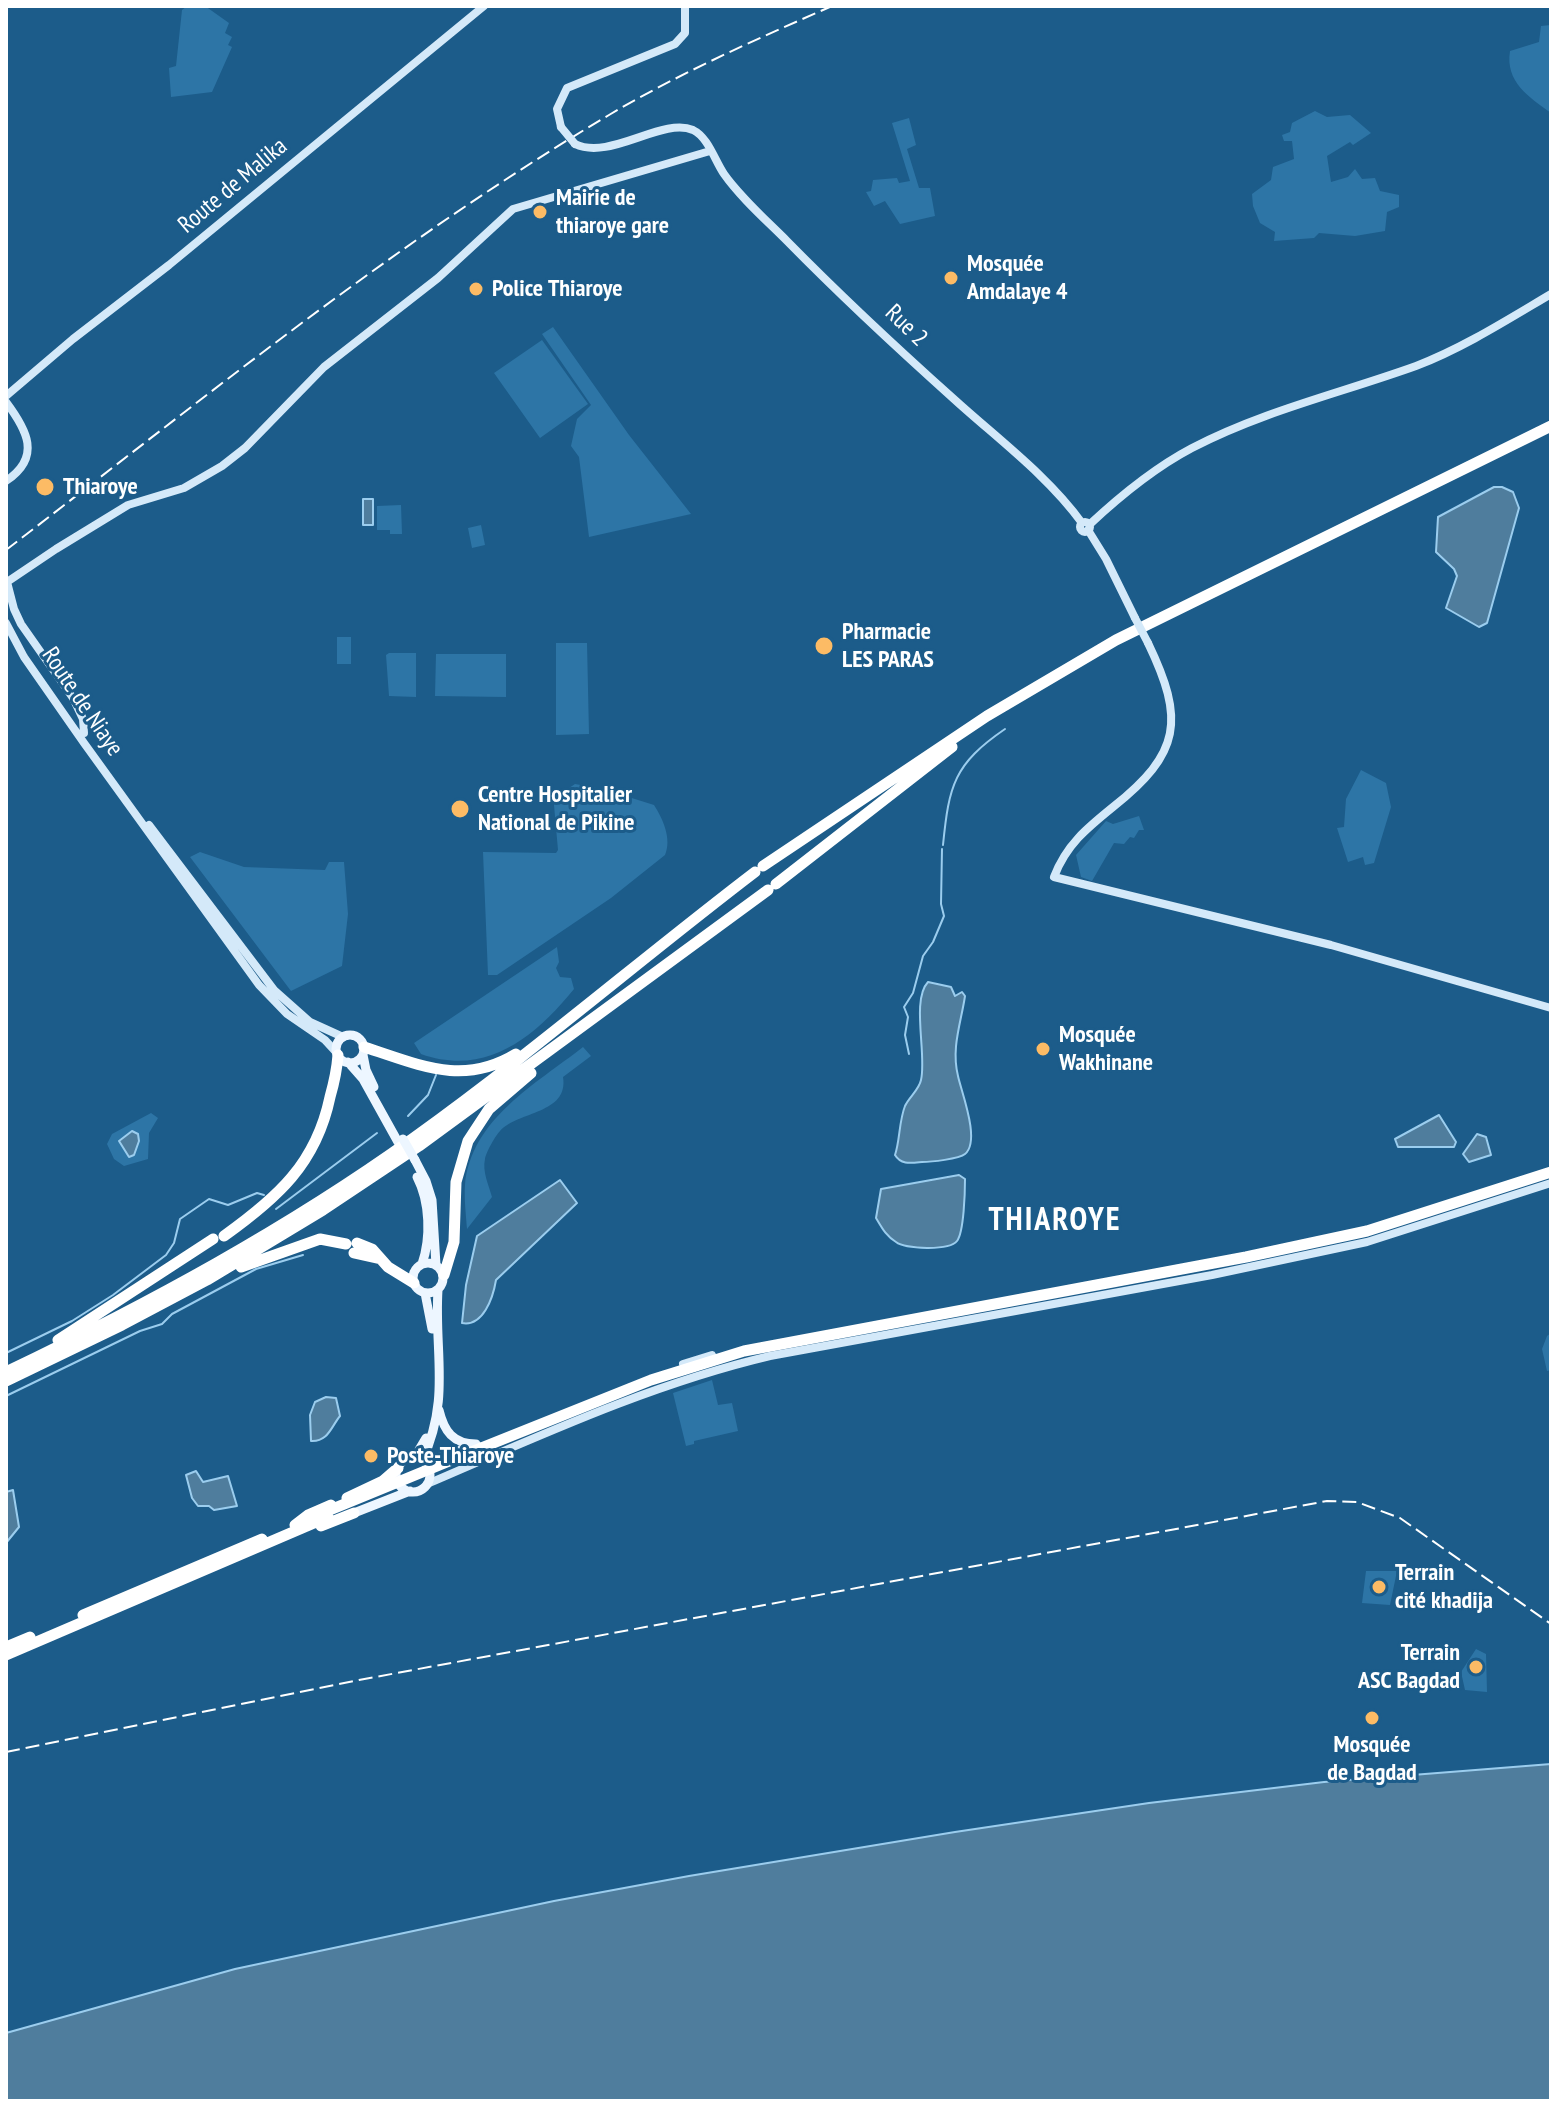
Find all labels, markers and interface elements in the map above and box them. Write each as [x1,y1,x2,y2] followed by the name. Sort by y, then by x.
[173,132,293,240] street label: Route de Malika
[556,184,669,240] place label: Mairie de thiaroye gare
[531,203,549,221] marker: Mairie de thiaroye gare
[967,250,1067,306] place label: Mosquée Amdalaye 4
[942,269,960,287] marker: Mosquée Amdalaye 4
[492,275,623,303] place label: Police Thiaroye
[467,280,485,298] marker: Police Thiaroye
[879,299,933,353] street label: Rue 2
[63,473,138,501] place label: Thiaroye
[34,476,56,498] marker: Thiaroye
[842,618,934,674] place label: Pharmacie LES PARAS
[813,635,835,657] marker: Pharmacie LES PARAS
[35,642,129,762] street label: Route de Niaye
[478,781,634,837] place label: Centre Hospitalier National de Pikine
[449,798,471,820] marker: Centre Hospitalier National de Pikine
[1059,1021,1153,1077] place label: Mosquée Wakhinane
[1034,1040,1052,1058] marker: Mosquée Wakhinane
[988,1202,1122,1240] district label: THIAROYE
[387,1442,514,1470] place label: Poste-Thiaroye
[362,1447,380,1465] marker: Poste-Thiaroye
[1395,1559,1493,1615] place label: Terrain cité khadija
[1370,1578,1388,1596] marker: Terrain cité khadija
[1358,1639,1460,1695] place label: Terrain ASC Bagdad
[1467,1658,1485,1676] marker: Terrain ASC Bagdad
[1363,1709,1381,1727] marker: Mosquée de Bagdad
[1327,1731,1417,1787] place label: Mosquée de Bagdad

